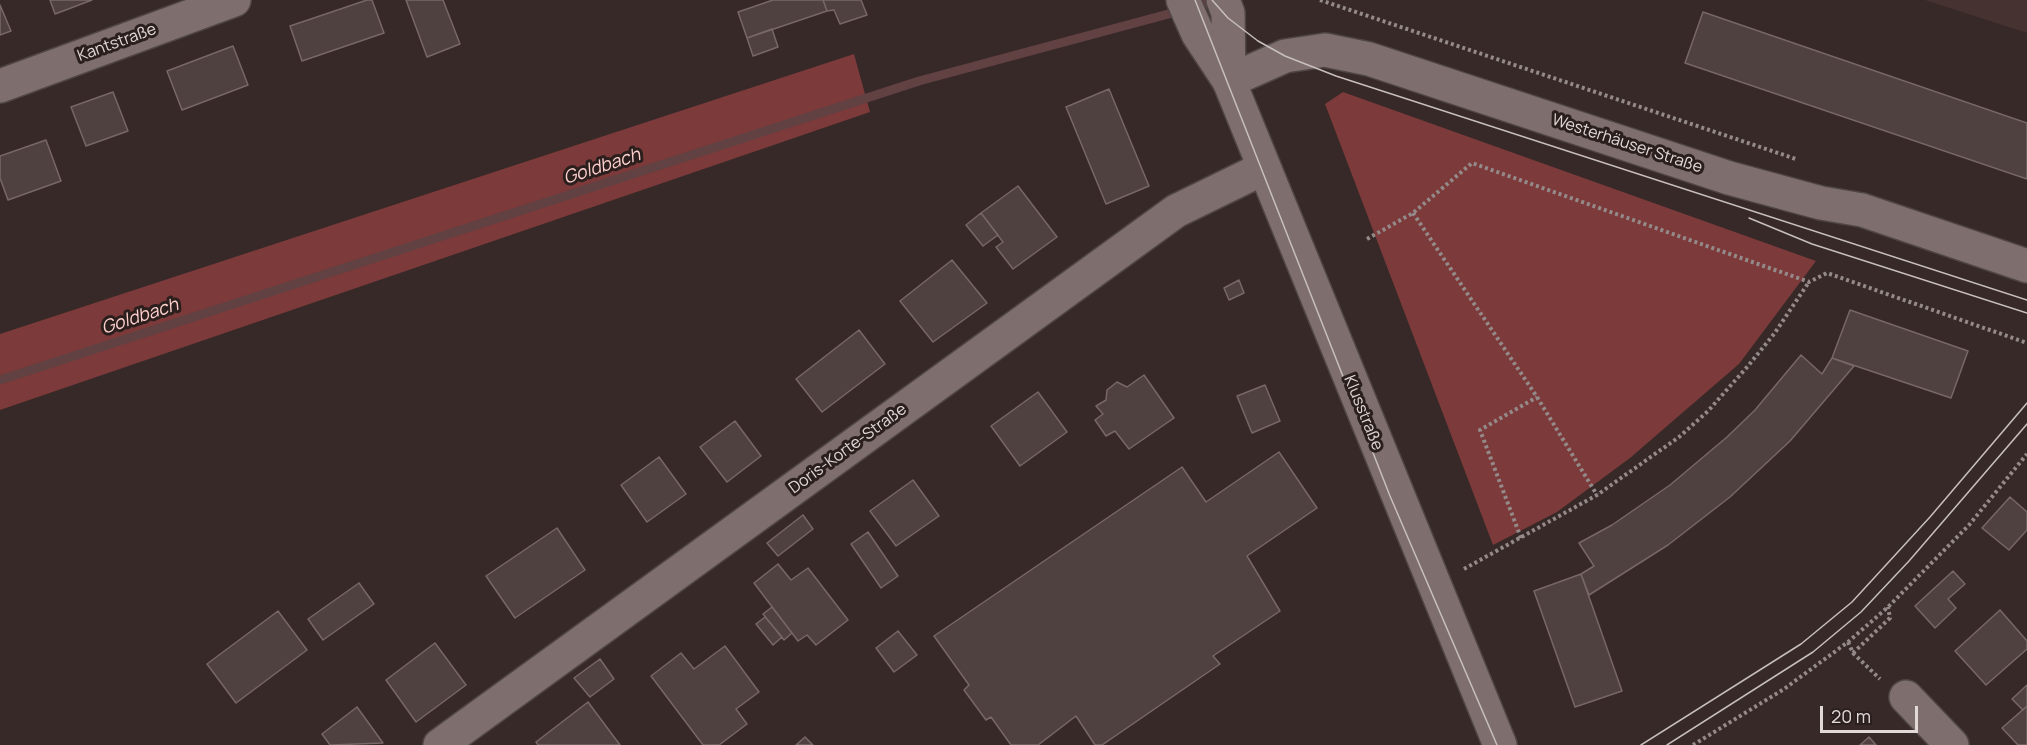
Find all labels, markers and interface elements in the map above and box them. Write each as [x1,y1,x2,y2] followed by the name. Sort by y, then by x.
[75,20,159,66] street label: Kantstraße
[1549,111,1705,177] street label: Westerhäuser Straße
[561,144,643,190] water label: Goldbach
[99,294,181,340] water label: Goldbach
[1339,373,1387,453] street label: Klusstraße
[785,400,911,498] street label: Doris-Korte-Straße
[1823,694,1920,732] scale bar
[1831,704,1871,728] text: 20 m

